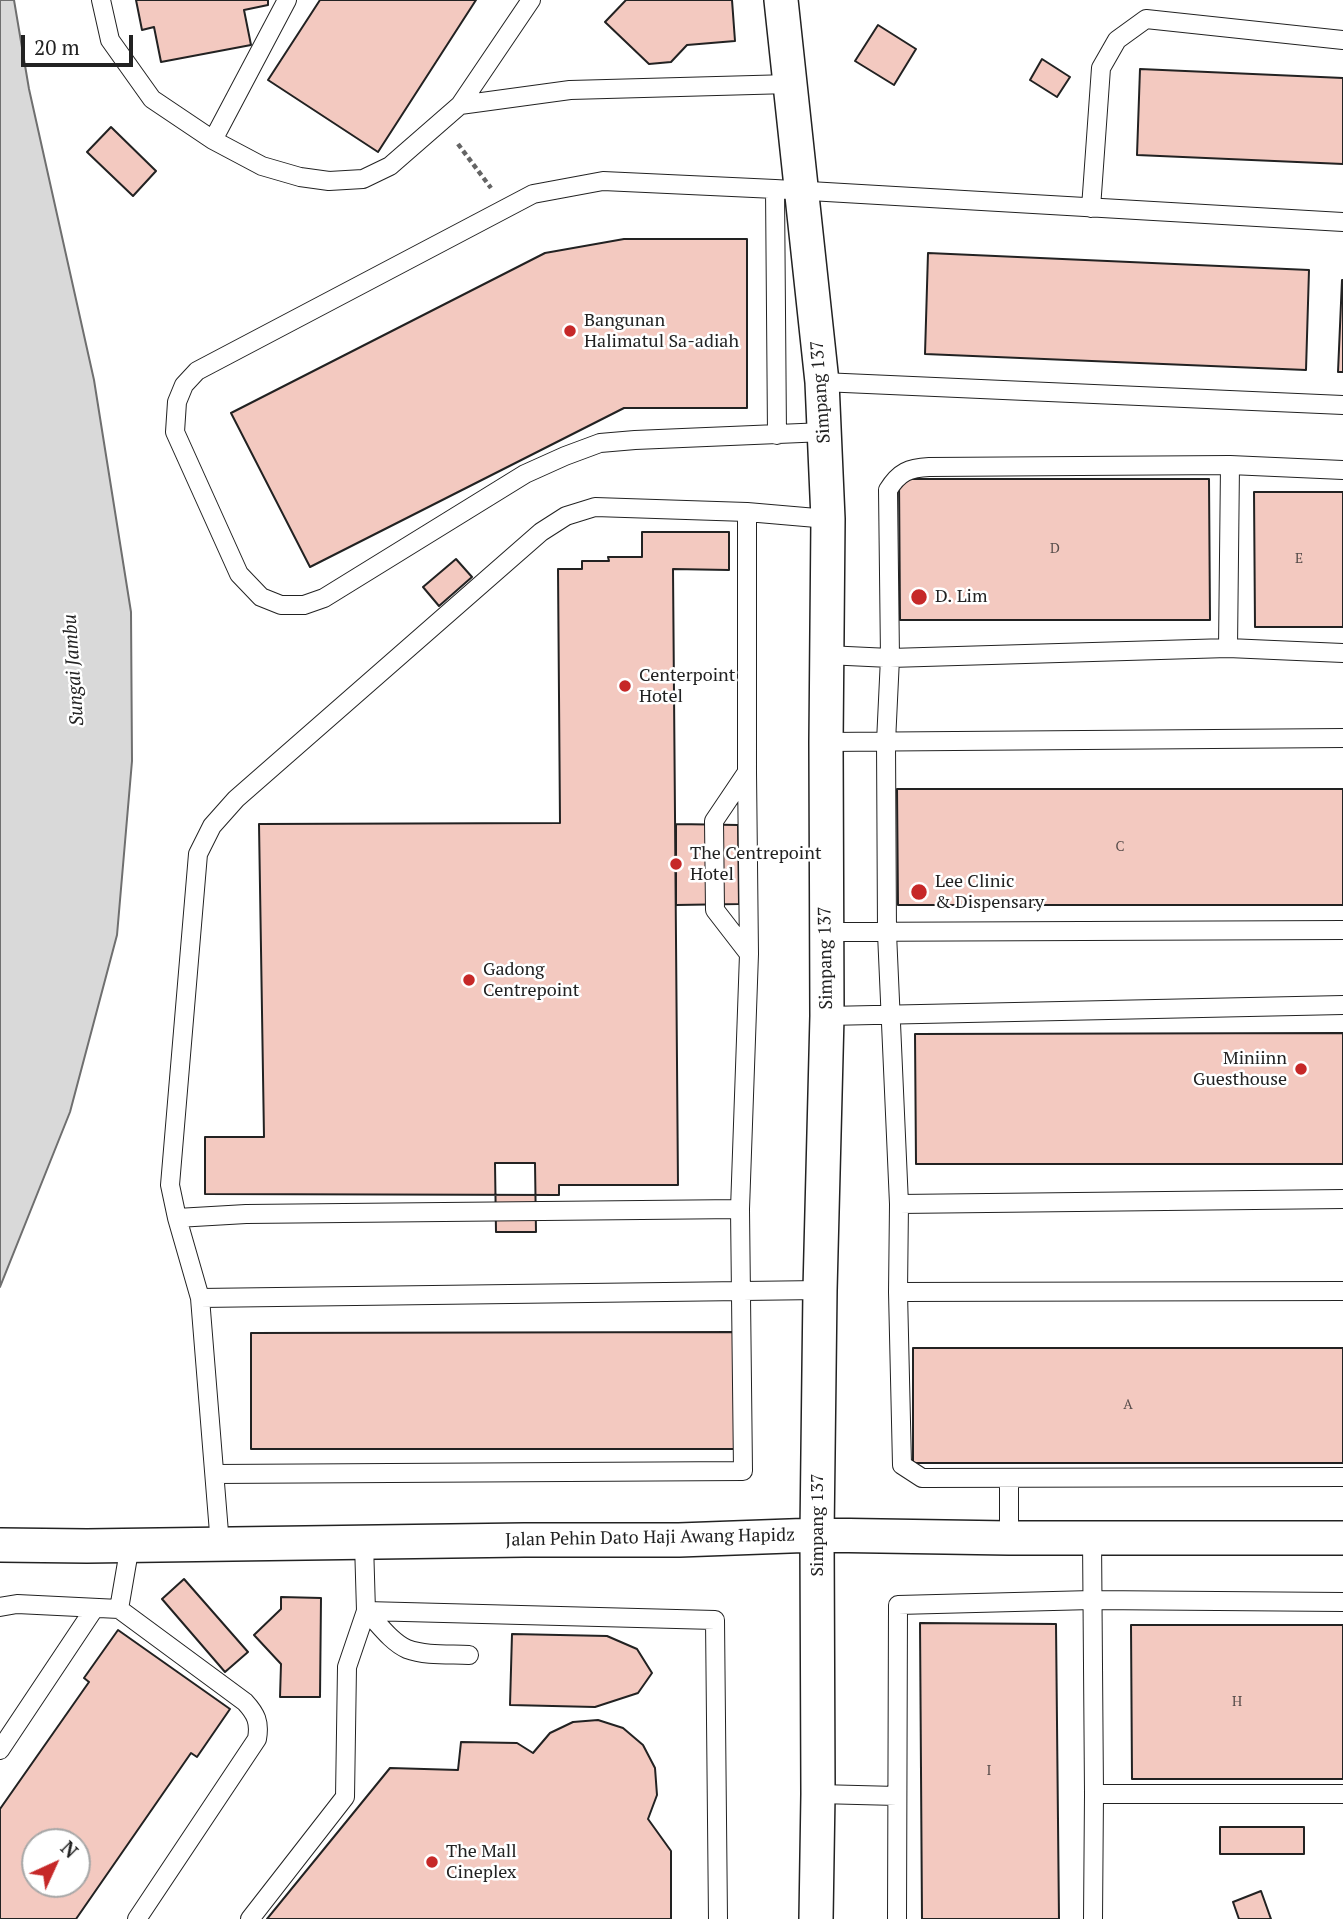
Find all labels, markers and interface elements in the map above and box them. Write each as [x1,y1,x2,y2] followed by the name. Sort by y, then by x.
[24,21,136,65] scale bar
[34,33,80,61] text: 20 m
[584,310,739,352] place label: Bangunan Halimatul Sa-adiah
[562,323,578,339] marker: Bangunan Halimatul Sa-adiah
[807,340,835,444] street label: Simpang 137
[1050,541,1060,557] house number: D
[1295,551,1303,567] house number: E
[935,586,988,608] place label: D. Lim
[909,587,929,607] marker: D. Lim
[59,613,89,727] water label: Sungai Jambu
[639,665,735,708] place label: Centerpoint Hotel
[617,678,633,694] marker: Centerpoint Hotel
[1115,839,1125,855] house number: C
[690,843,822,886] place label: The Centrepoint Hotel
[668,856,684,872] marker: The Centrepoint Hotel
[935,871,1044,914] place label: Lee Clinic & Dispensary
[909,882,929,902] marker: Lee Clinic & Dispensary
[814,906,838,1010] street label: Simpang 137
[483,959,579,1002] place label: Gadong Centrepoint
[461,972,477,988] marker: Gadong Centrepoint
[1193,1048,1287,1090] place label: Miniinn Guesthouse
[1293,1061,1309,1077] marker: Miniinn Guesthouse
[1123,1397,1133,1413] house number: A
[807,1473,829,1577] street label: Simpang 137
[505,1525,795,1551] street label: Jalan Pehin Dato Haji Awang Hapidz
[1232,1694,1242,1710] house number: H
[987,1763,991,1779] house number: I
[21,1828,91,1898] north arrow
[56,1835,84,1863] text: N
[446,1841,517,1884] place label: The Mall Cineplex
[424,1854,440,1870] marker: The Mall Cineplex

